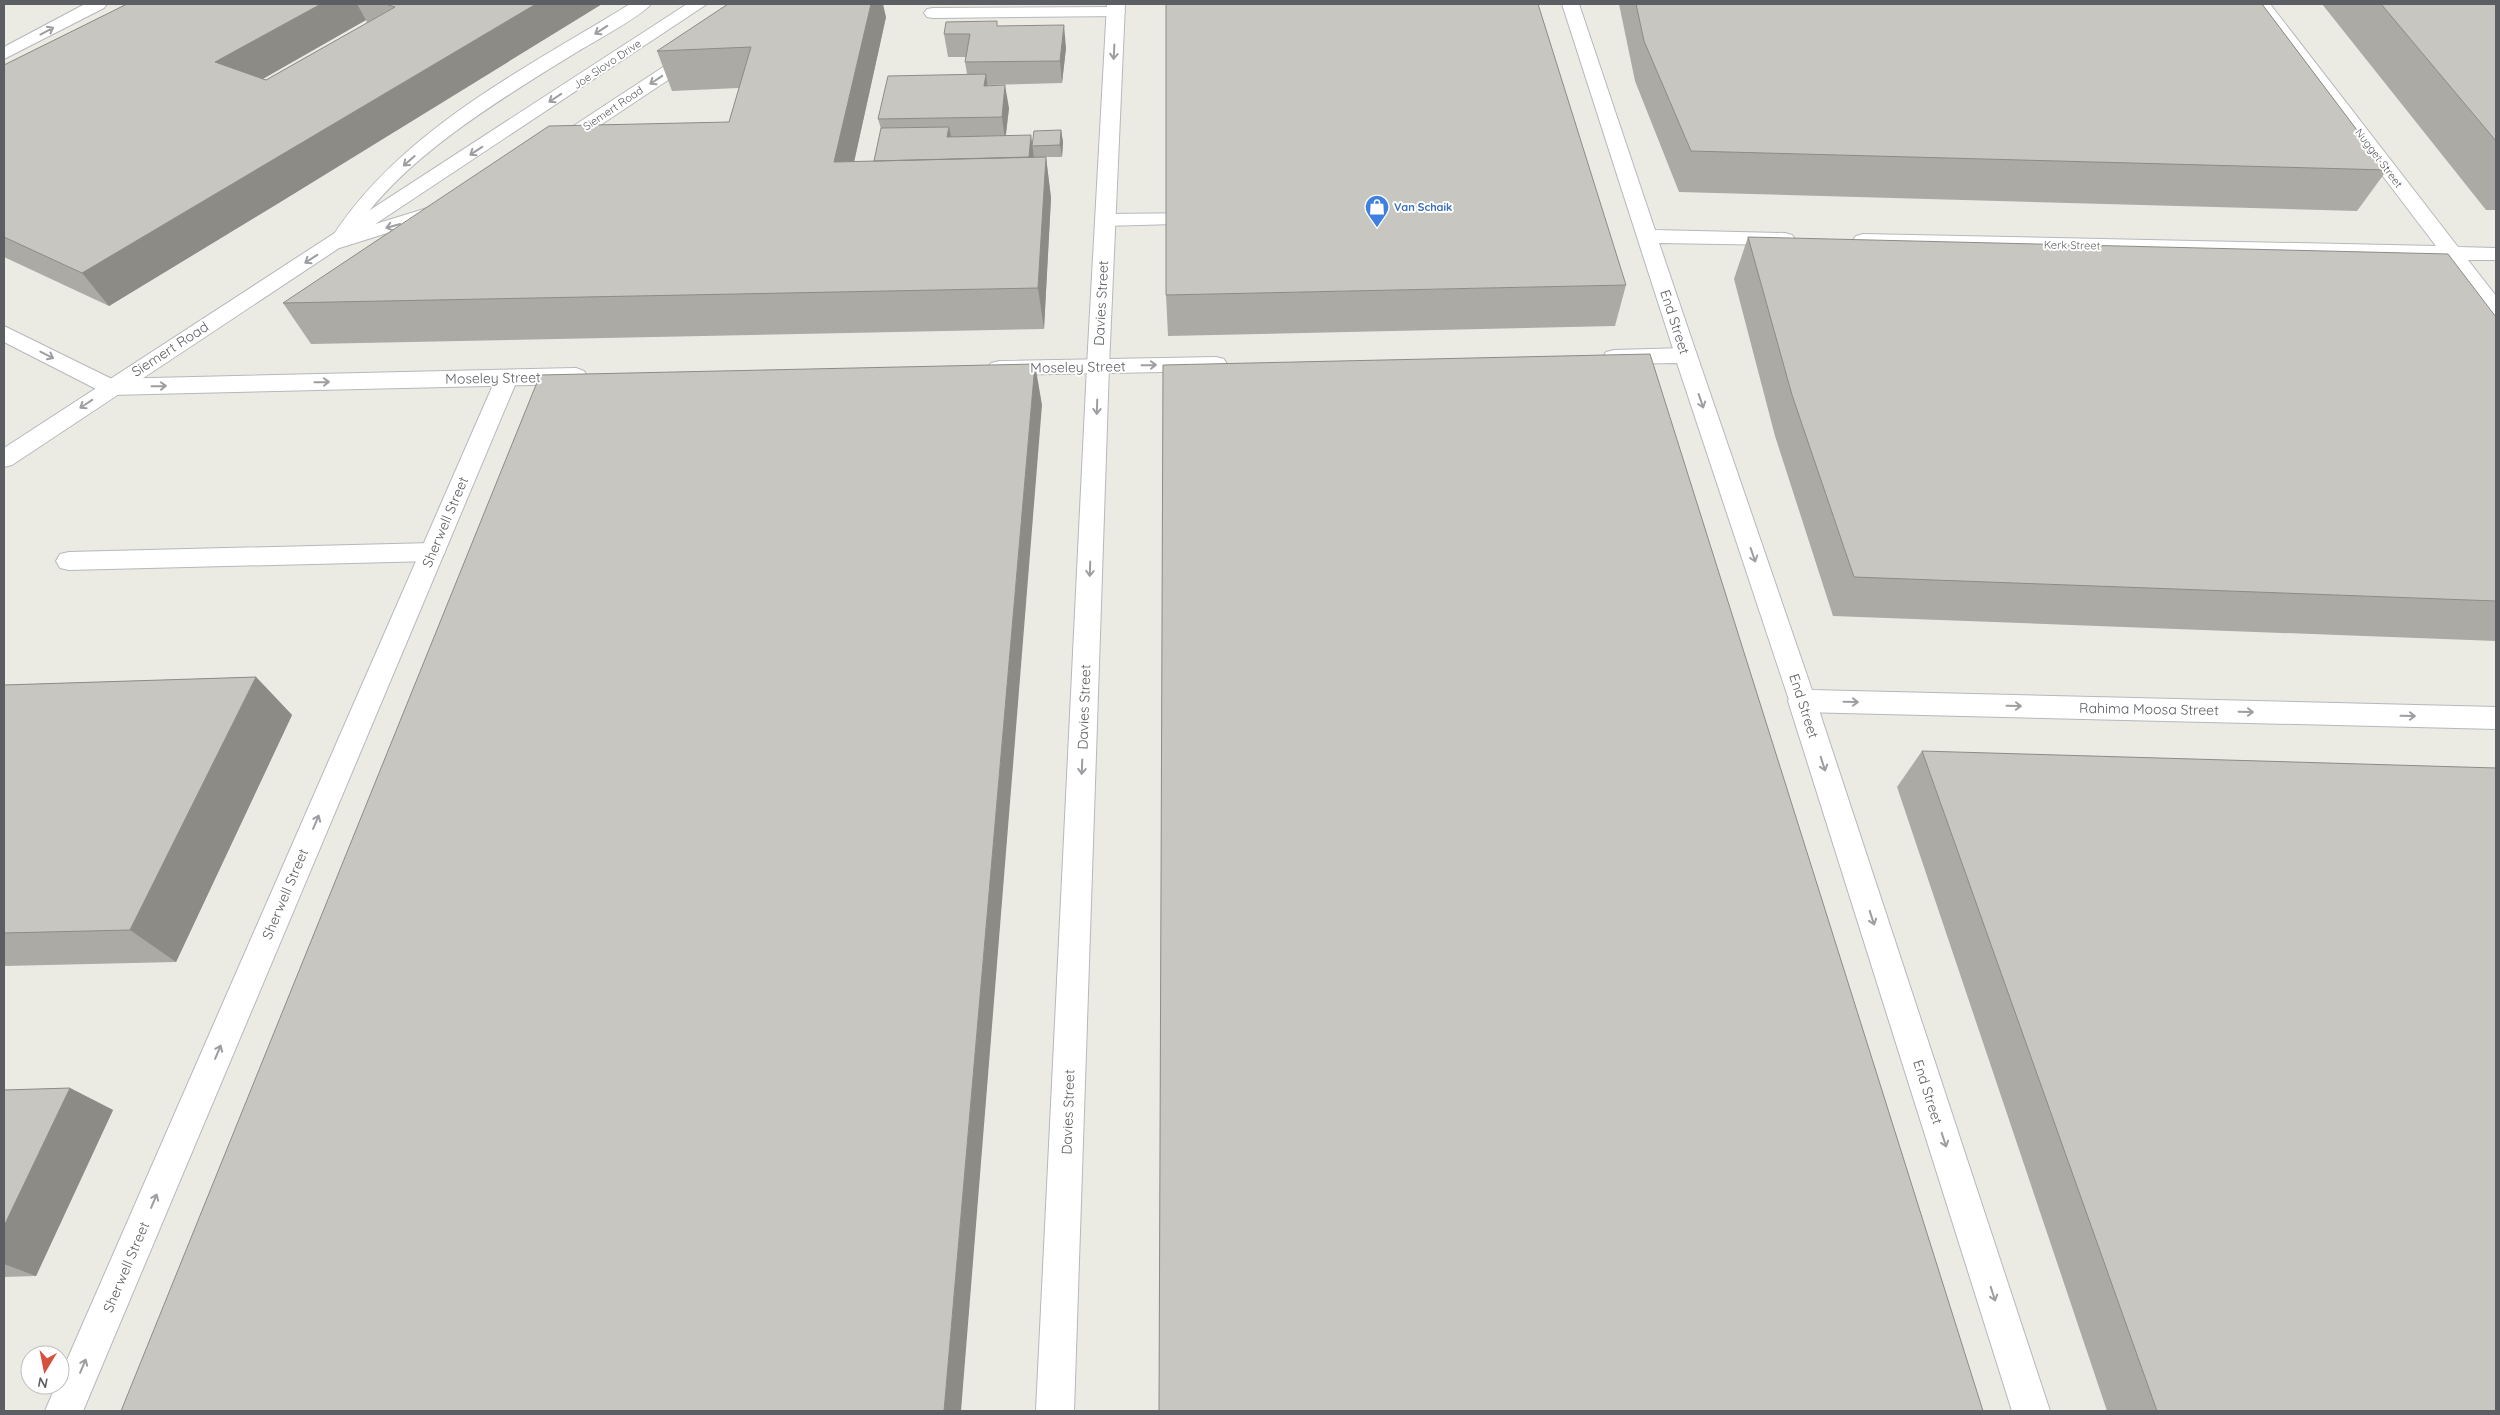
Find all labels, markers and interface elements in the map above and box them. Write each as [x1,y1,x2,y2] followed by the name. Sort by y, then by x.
[594,25,608,35] one-way arrow
[39,26,54,35] one-way arrow
[570,36,644,92] street label: Joe Slovo Drive
[1109,44,1118,60] one-way arrow
[649,75,663,85] one-way arrow
[580,83,646,133] street label: Siemert Road
[549,93,563,103] one-way arrow
[2352,126,2406,191] street label: Nugget Street
[469,146,483,156] one-way arrow
[403,155,416,166] one-way arrow
[1364,194,1390,228] shop icon: Van Schaik
[1394,200,1452,214] place label: Van Schaik
[385,222,401,232] one-way arrow
[2044,238,2101,252] street label: Kerk Street
[304,255,318,265] one-way arrow
[1090,260,1112,346] street label: Davies Street
[1656,288,1694,357] street label: End Street
[128,317,212,381] street label: Siemert Road
[39,351,54,360] one-way arrow
[1030,357,1126,377] street label: Moseley Street
[1141,361,1157,370] one-way arrow
[445,368,541,388] street label: Moseley Street
[313,377,329,387] one-way arrow
[150,381,167,391] one-way arrow
[1697,393,1706,409] one-way arrow
[79,399,93,409] one-way arrow
[1092,399,1101,415] one-way arrow
[418,474,472,570] street label: Sherwell Street
[1749,547,1758,563] one-way arrow
[1085,561,1095,577] one-way arrow
[1074,664,1094,750] street label: Davies Street
[1785,672,1823,741] street label: End Street
[1842,697,1859,707] one-way arrow
[2079,699,2219,719] street label: Rahima Moosa Street
[2005,701,2021,711] one-way arrow
[2238,707,2254,716] one-way arrow
[2400,711,2416,720] one-way arrow
[1818,755,1828,771] one-way arrow
[1077,758,1086,774] one-way arrow
[312,815,322,830] one-way arrow
[258,846,312,942] street label: Sherwell Street
[1868,910,1878,926] one-way arrow
[213,1045,223,1060] one-way arrow
[1909,1058,1947,1127] street label: End Street
[1058,1069,1078,1155] street label: Davies Street
[1939,1131,1949,1147] one-way arrow
[149,1194,159,1209] one-way arrow
[99,1219,153,1315] street label: Sherwell Street
[1989,1286,1999,1302] one-way arrow
[20,1345,70,1395] north arrow
[78,1359,88,1374] one-way arrow
[36,1373,49,1393] text: N

